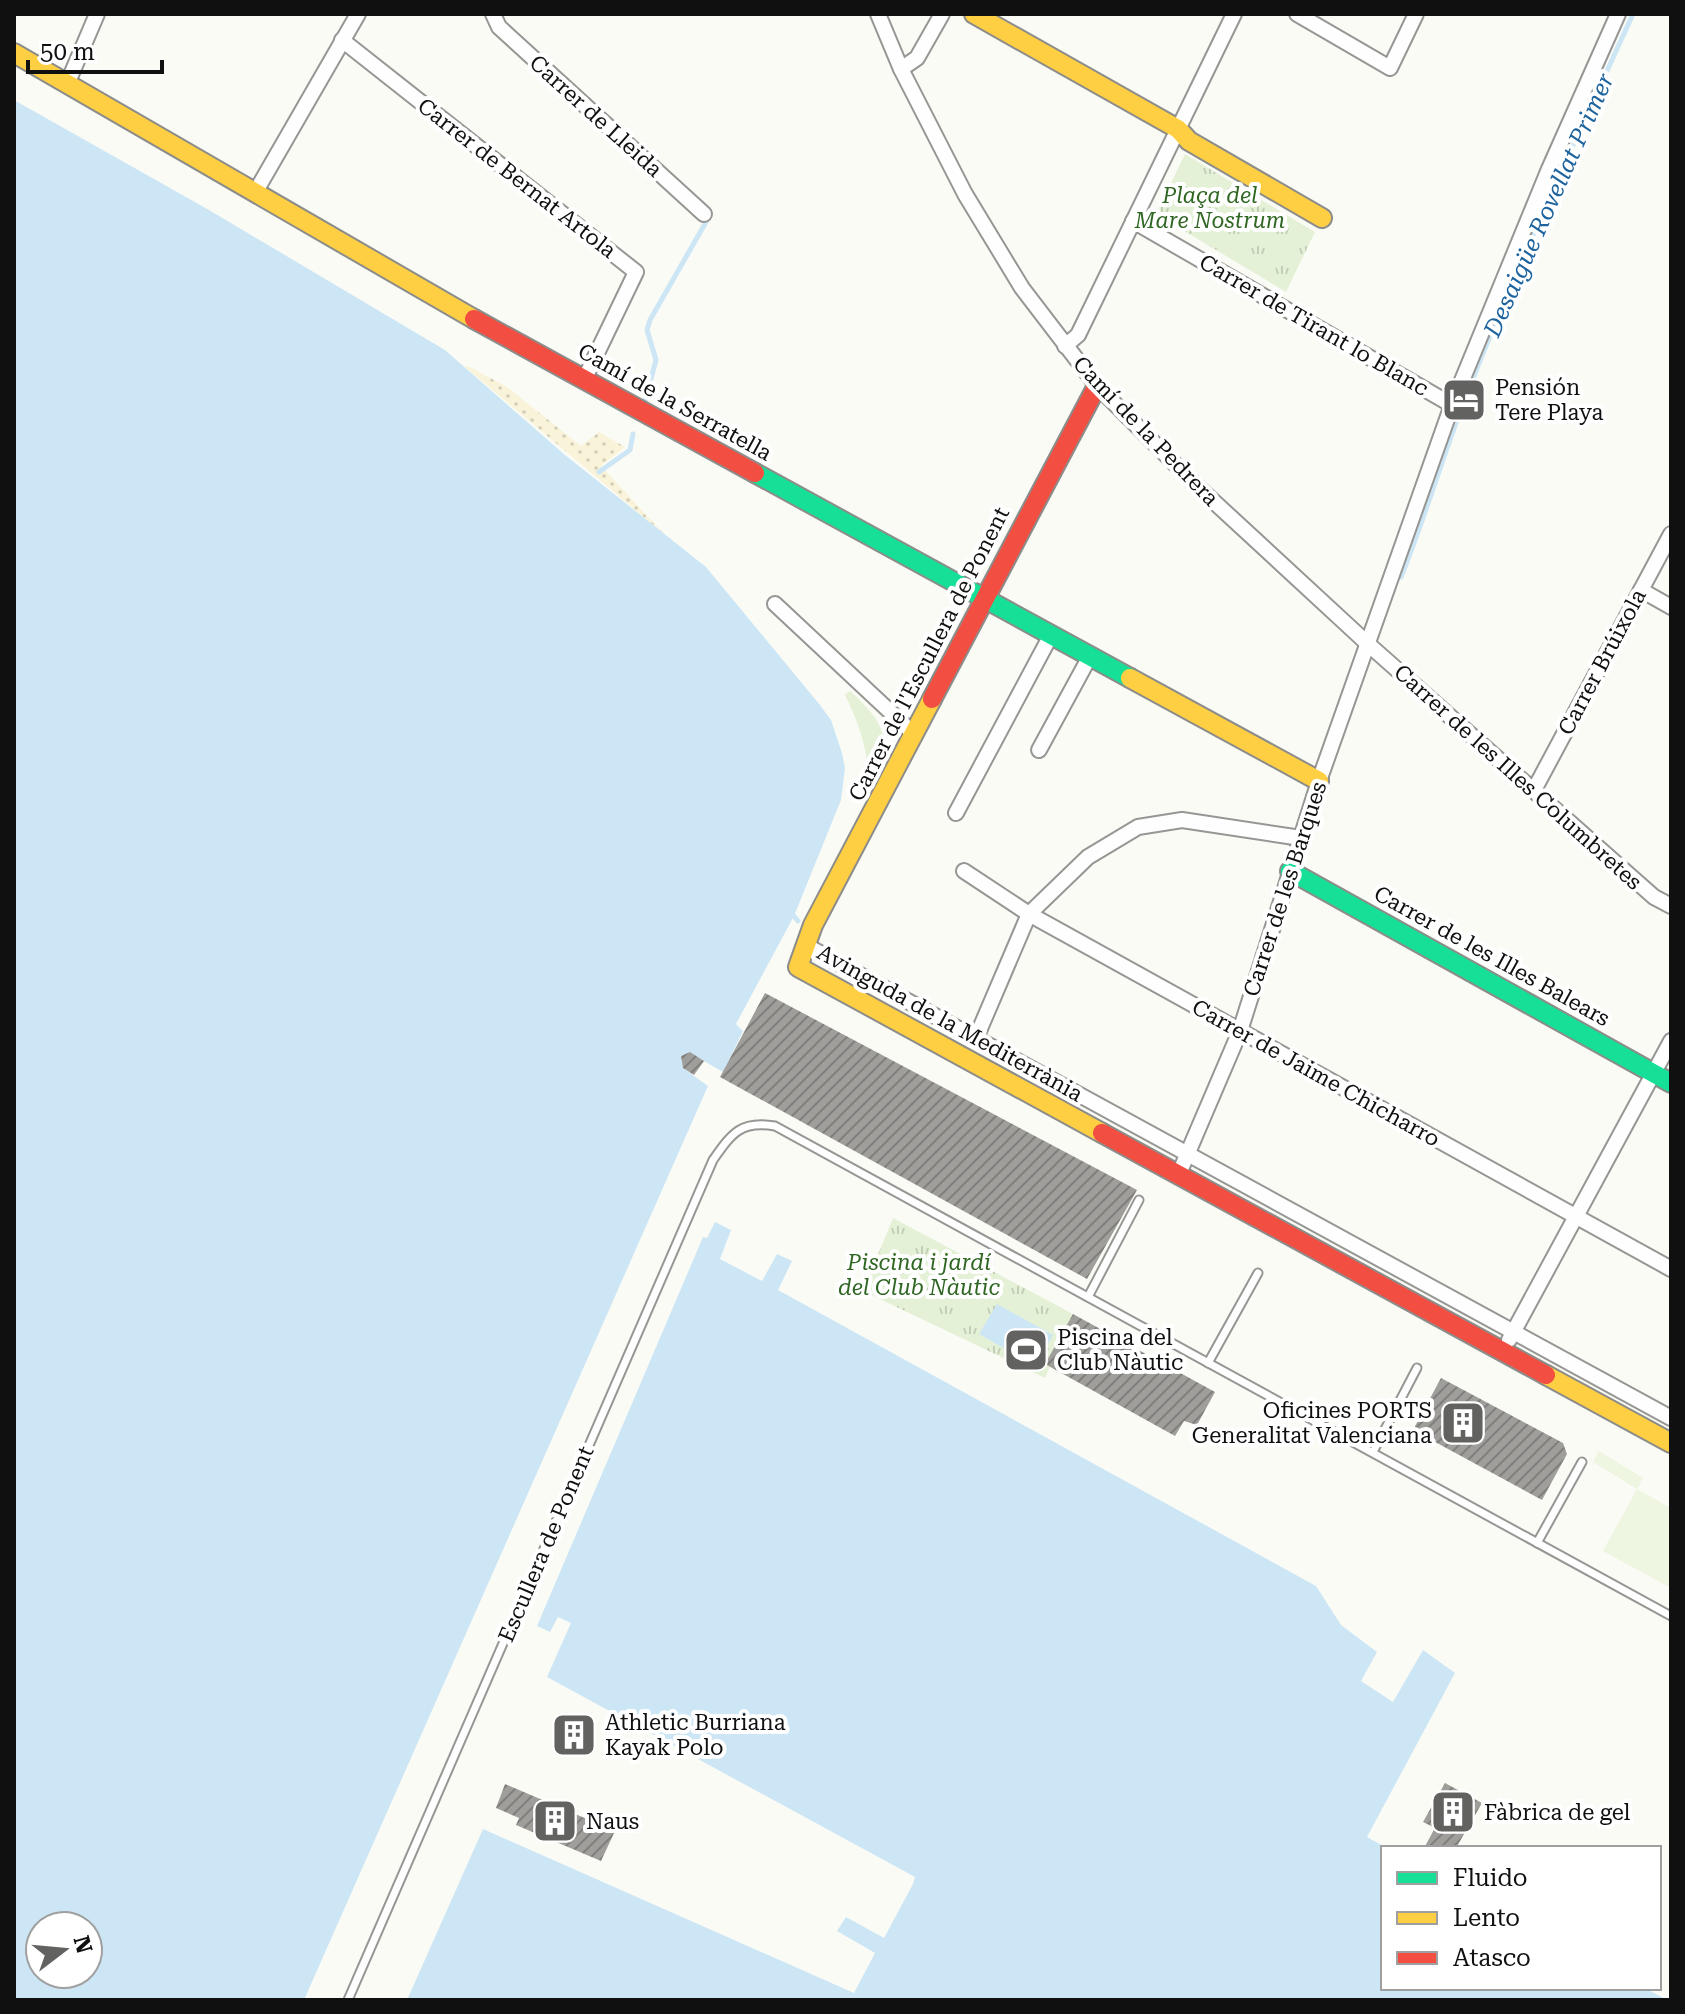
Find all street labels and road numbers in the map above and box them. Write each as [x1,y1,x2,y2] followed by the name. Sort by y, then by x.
[525,50,667,182] street label: Carrer de Lleida
[413,93,621,263] street label: Carrer de Bernat Artola
[1195,249,1433,401] street label: Carrer de Tirant lo Blanc
[574,338,776,466] street label: Camí de la Serratella
[1068,351,1224,511] street label: Camí de la Pedrera
[844,503,1014,805] street label: Carrer de l'Escullera de Ponent
[1553,585,1651,739] street label: Carrer Brúixola
[1389,659,1647,895] street label: Carrer de les Illes Columbretes
[1238,778,1332,1000] street label: Carrer de les Barques
[1370,881,1614,1031] street label: Carrer de les Illes Balears
[813,939,1087,1107] street label: Avinguda de la Mediterrània
[1188,994,1444,1152] street label: Carrer de Jaime Chicharro
[493,1442,599,1646] street label: Escullera de Ponent

